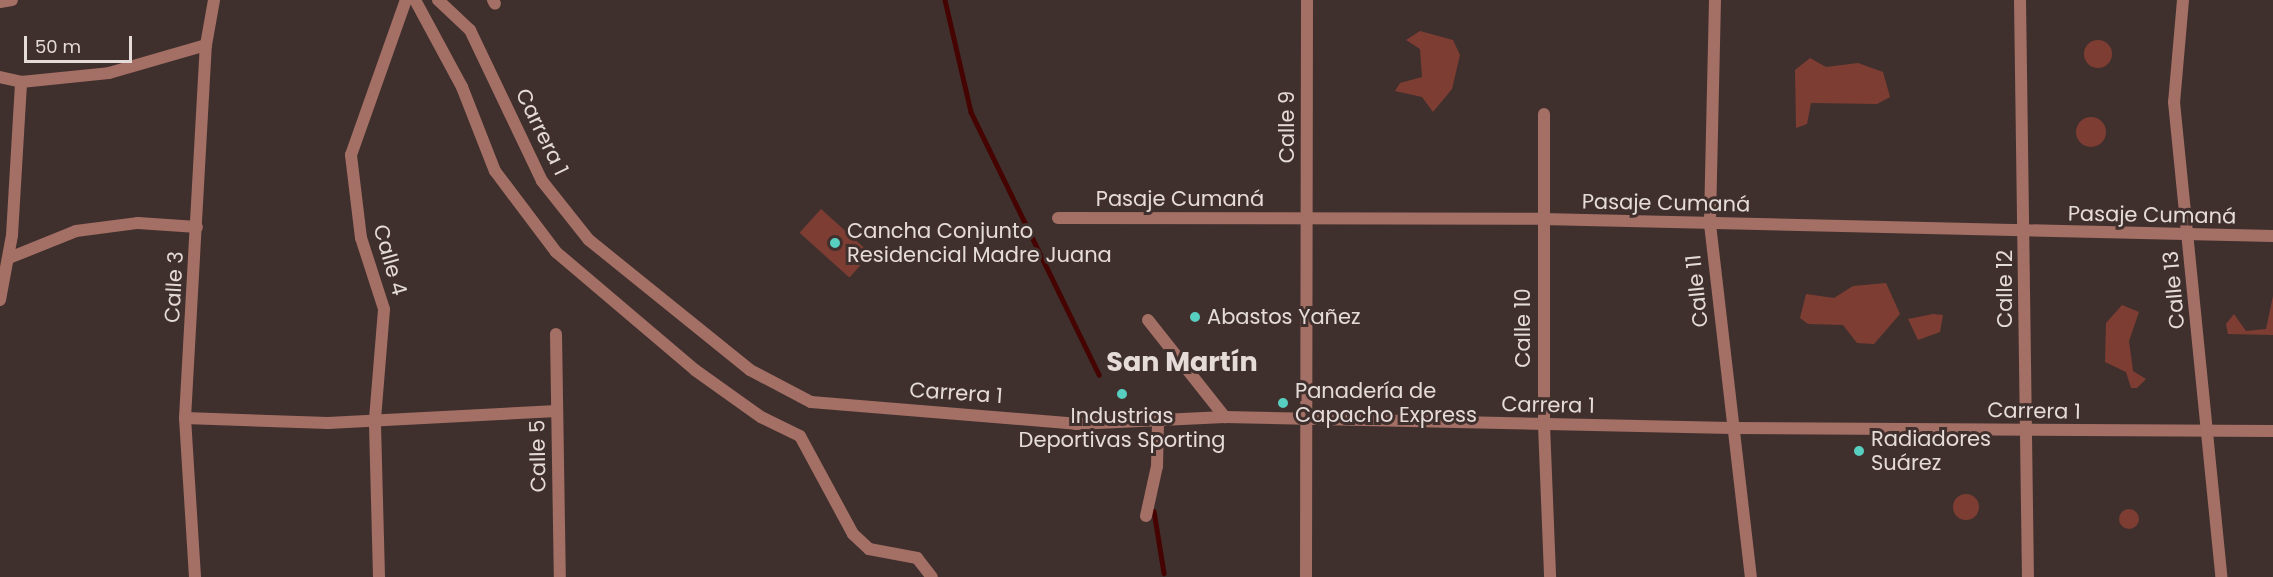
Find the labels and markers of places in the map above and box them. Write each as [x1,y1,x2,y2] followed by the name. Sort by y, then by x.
[847,218,1112,268] place label: Cancha Conjunto Residencial Madre Juana
[828,236,842,250] marker: Cancha Conjunto Residencial Madre Juana
[1207,304,1361,330] place label: Abastos Yañez
[1188,310,1202,324] marker: Abastos Yañez
[1295,378,1477,428] place label: Panadería de Capacho Express
[1115,387,1129,401] marker: Industrias Deportivas Sporting
[1276,396,1290,410] marker: Panadería de Capacho Express
[1019,403,1225,453] place label: Industrias Deportivas Sporting
[1871,426,1991,476] place label: Radiadores Suárez
[1852,444,1866,458] marker: Radiadores Suárez

